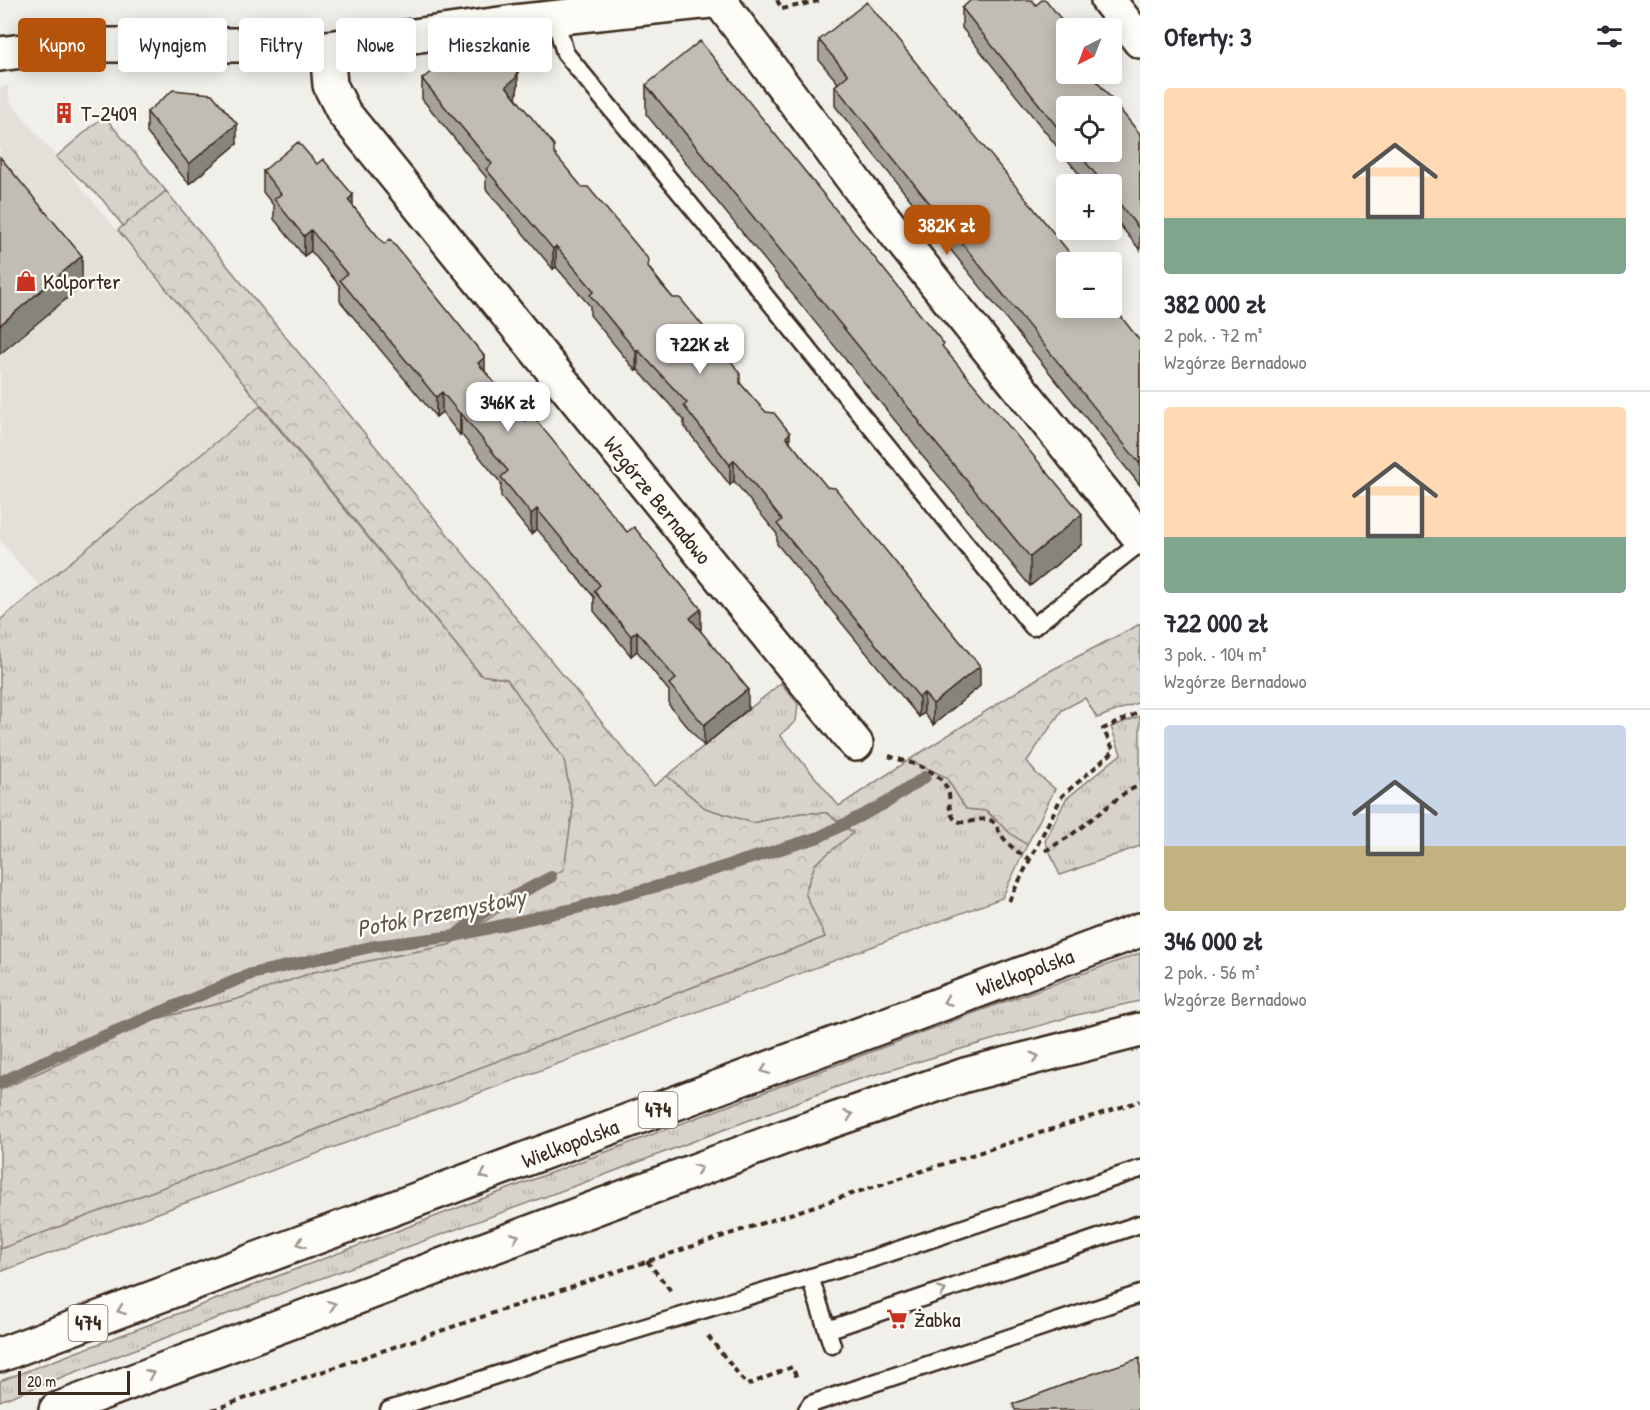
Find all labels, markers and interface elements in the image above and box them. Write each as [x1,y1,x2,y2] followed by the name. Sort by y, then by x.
[18,18,106,72] chip: Kupno
[118,18,227,72] chip: Wynajem
[239,18,324,72] chip: Filtry
[336,18,416,72] chip: Nowe
[428,18,552,72] chip: Mieszkanie
[1056,18,1122,84] north arrow
[1056,18,1122,318] map controls
[1164,19,1252,54] text: Oferty: 3
[1593,20,1626,53] icon: filters
[1056,96,1122,162] button: locate
[81,98,137,128] place label: T-2409
[52,101,76,125] building icon: T-2409
[1341,127,1449,235] icon: home
[1056,174,1122,240] button: +
[892,205,1002,256] pin: 382K zł
[918,211,976,238] text: 382K zł
[1056,252,1122,318] button: −
[43,266,121,296] place label: Kolporter
[14,269,38,293] shop icon: Kolporter
[1164,286,1267,321] text: 382 000 zł
[1164,321,1262,348] text: 2 pok. · 72 m²
[645,324,755,375] pin: 722K zł
[670,330,730,357] text: 722K zł
[1164,348,1307,375] text: Wzgórze Bernadowo
[453,382,563,433] pin: 346K zł
[480,388,536,415] text: 346K zł
[597,430,719,570] street label: Wzgórze Bernadowo
[1341,446,1449,554] icon: home
[1164,605,1269,640] text: 722 000 zł
[1164,640,1266,667] text: 3 pok. · 104 m²
[1164,667,1307,694] text: Wzgórze Bernadowo
[1341,764,1449,872] icon: home
[354,879,531,945] water label: Potok Przemysłowy
[1164,923,1264,958] text: 346 000 zł
[972,940,1078,1003] street label: Wielkopolska
[1164,958,1260,985] text: 2 pok. · 56 m²
[1164,985,1307,1012] text: Wzgórze Bernadowo
[943,994,953,1007] one-way arrow
[1029,1052,1040,1064] one-way arrow
[760,1063,771,1075] one-way arrow
[638,1092,678,1128] road number: 474
[843,1109,854,1122] one-way arrow
[517,1111,623,1175] street label: Wielkopolska
[692,1164,703,1176] one-way arrow
[479,1168,490,1180] one-way arrow
[509,1232,520,1244] one-way arrow
[296,1236,307,1249] one-way arrow
[936,1286,947,1299] one-way arrow
[326,1300,337,1312] one-way arrow
[116,1303,127,1316] one-way arrow
[914,1304,961,1334] place label: Żabka
[68,1305,107,1341] road number: 474
[885,1307,909,1331] supermarket icon: Żabka
[18,1368,130,1396] scale bar
[144,1369,155,1381] one-way arrow
[27,1370,56,1392] text: 20 m

